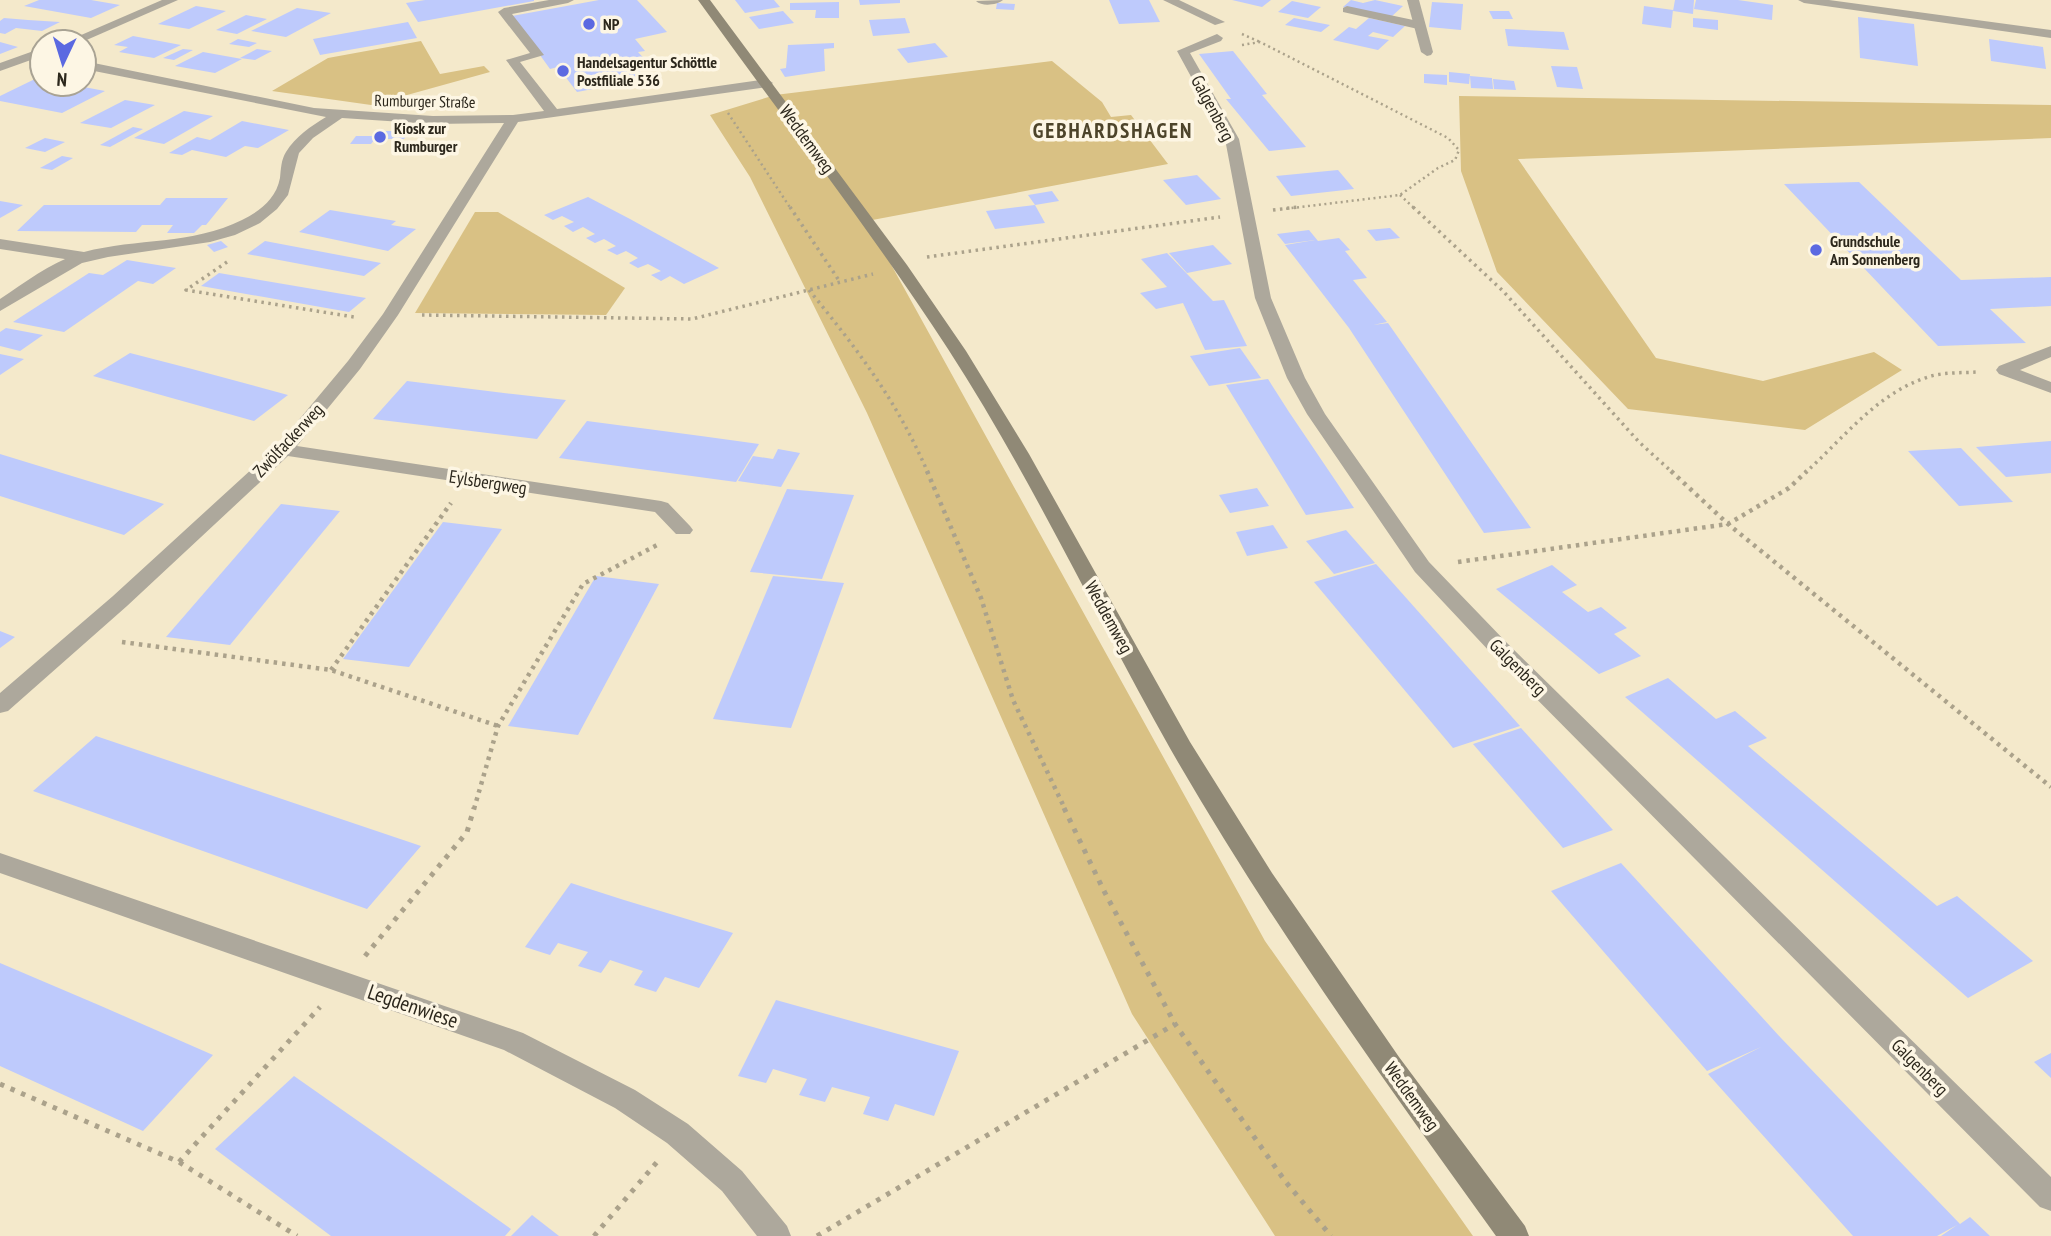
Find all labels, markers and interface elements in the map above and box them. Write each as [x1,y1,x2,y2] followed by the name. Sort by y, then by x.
[603,14,620,34] place label: NP
[581,16,597,32] marker: NP
[28,28,98,98] north arrow
[577,52,717,90] place label: Handelsagentur Schöttle Postfiliale 536
[555,63,571,79] marker: Handelsagentur Schöttle Postfiliale 536
[56,68,68,92] text: N
[1186,71,1240,145] street label: Galgenberg
[374,90,476,112] street label: Rumburger Straße
[774,100,840,178] street label: Weddemweg
[1033,117,1193,144] district label: GEBHARDSHAGEN
[394,118,458,156] place label: Kiosk zur Rumburger
[372,129,388,145] marker: Kiosk zur Rumburger
[1829,231,1920,269] place label: Grundschule Am Sonnenberg
[1808,242,1824,258] marker: Grundschule Am Sonnenberg
[248,398,328,482] street label: Zwölfackerweg
[448,465,528,499] street label: Eylsbergweg
[1080,577,1138,657] street label: Weddemweg
[1485,634,1551,700] street label: Galgenberg
[364,978,462,1034] street label: Legdenwiese
[1887,1034,1953,1100] street label: Galgenberg
[1379,1057,1445,1135] street label: Weddemweg

